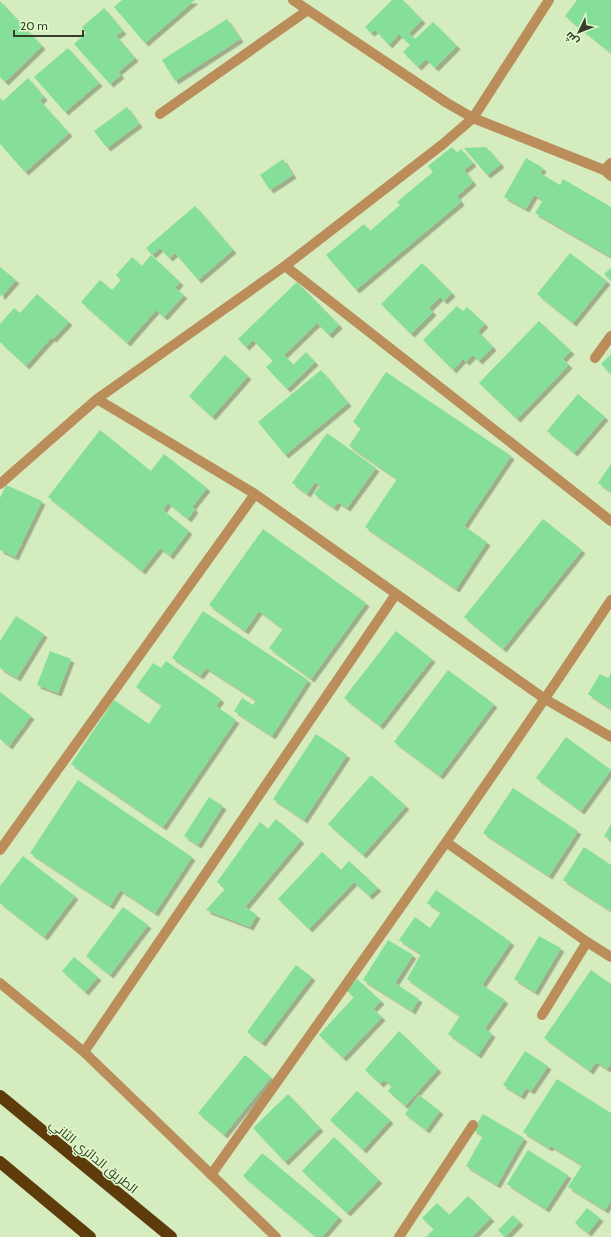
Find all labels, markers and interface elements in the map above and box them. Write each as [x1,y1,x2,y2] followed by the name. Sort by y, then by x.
[14,12,83,38] scale bar
[559,12,599,52] north arrow
[20,18,48,33] text: 20 m
[562,29,582,49] text: ش
[45,1115,141,1199] street label: الطريق الدائري الثاني

